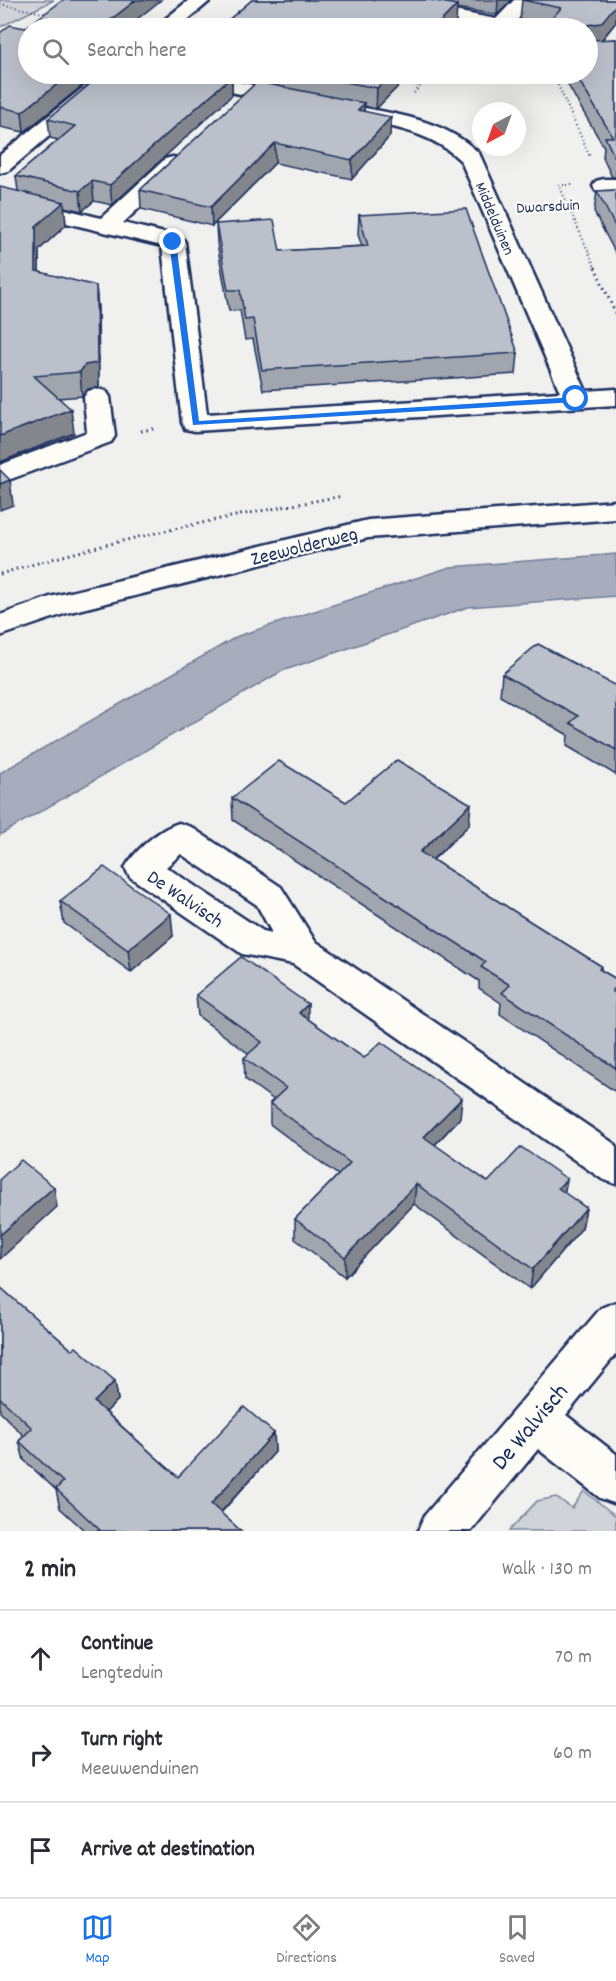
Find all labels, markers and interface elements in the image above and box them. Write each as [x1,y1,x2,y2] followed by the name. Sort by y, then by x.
[18,18,598,84] search box
[39,35,72,68] icon: search
[87,36,186,67] text: Search here
[472,102,526,156] north arrow
[468,179,519,259] street label: Middelduinen
[516,194,580,221] street label: Dwarsduin
[159,228,185,254] route end
[562,385,588,411] route start
[248,521,361,575] street label: Zeewolderweg
[140,865,228,936] street label: De Walvisch
[485,1377,578,1479] street label: De Walvisch
[24,1552,76,1589] text: 2 min
[502,1556,592,1584] text: Walk · 130 m
[81,1629,153,1660] text: Continue
[24,1642,57,1675] icon: ahead
[555,1644,592,1672] text: 70 m
[81,1660,163,1688] text: Lengteduin
[81,1725,163,1756] text: Turn right
[24,1738,57,1771] icon: right
[553,1740,592,1768] text: 60 m
[81,1756,199,1784] text: Meeuwenduinen
[24,1834,57,1867] icon: arrive
[81,1835,255,1866] text: Arrive at destination
[81,1911,114,1970] tab: Map
[276,1911,337,1970] tab: Directions
[499,1911,535,1970] tab: Saved

